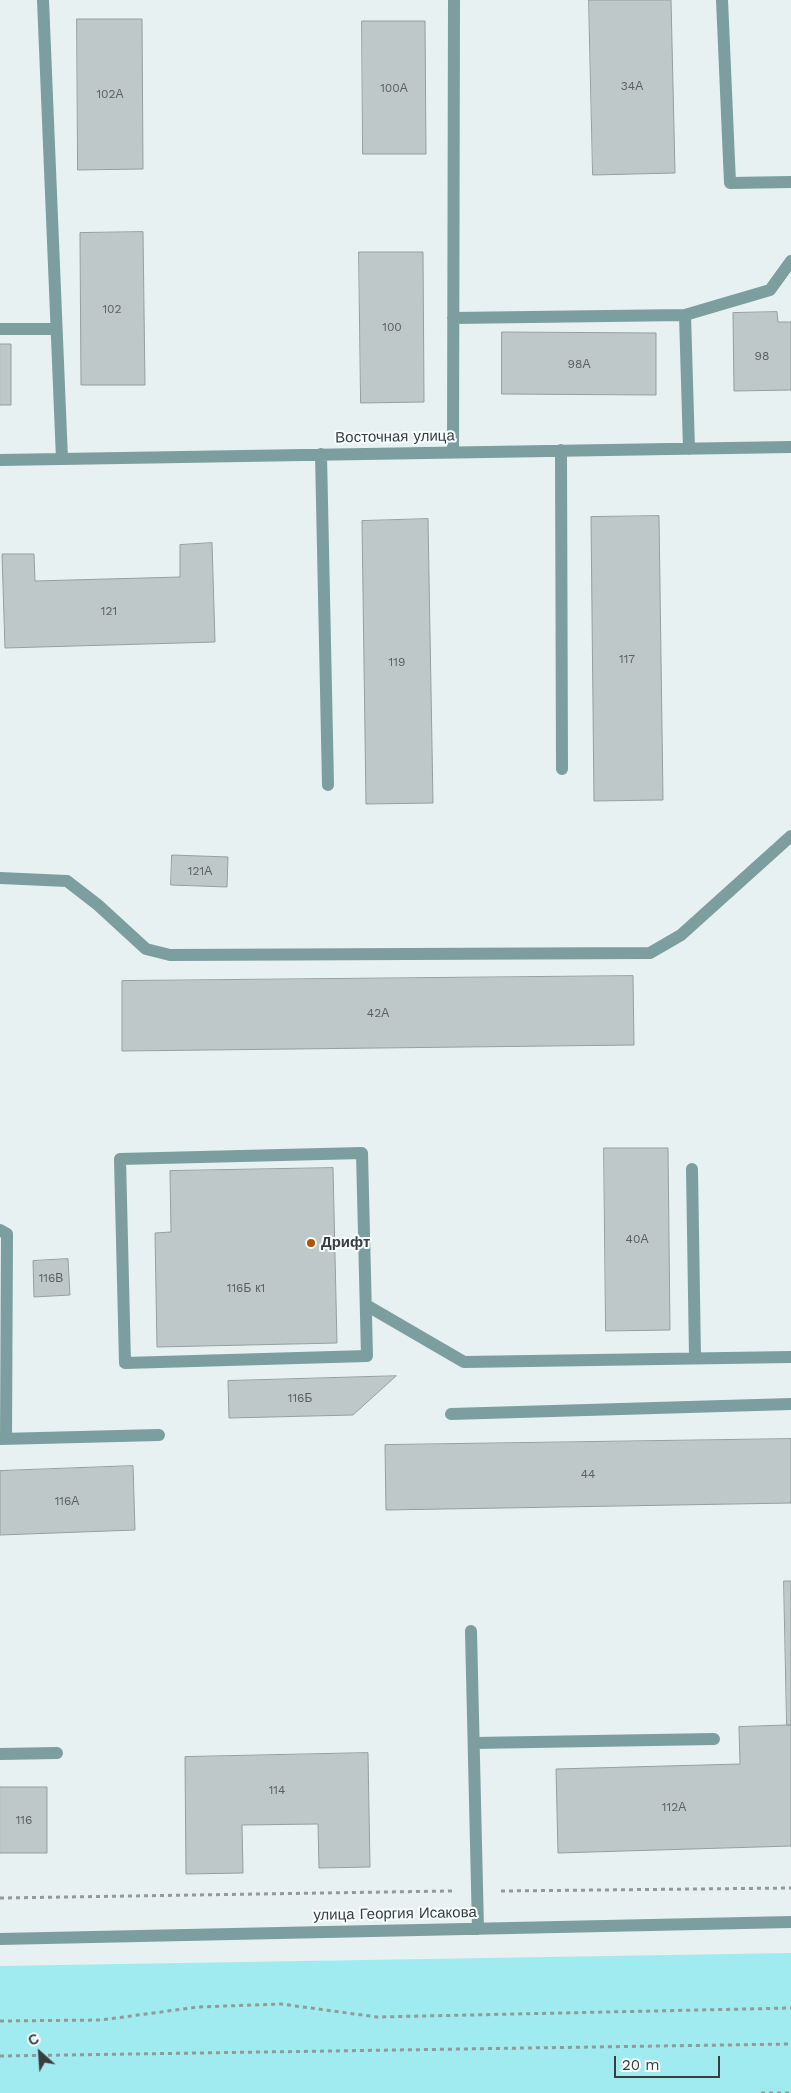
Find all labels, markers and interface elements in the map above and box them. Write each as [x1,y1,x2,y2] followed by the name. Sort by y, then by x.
[621,79,643,93] house number: 34А
[380,81,408,95] house number: 100А
[96,87,124,101] house number: 102А
[102,302,122,316] house number: 102
[382,320,402,334] house number: 100
[755,349,769,363] house number: 98
[568,357,590,371] house number: 98А
[335,427,455,447] street label: Восточная улица
[101,604,117,618] house number: 121
[619,652,635,666] house number: 117
[389,655,405,669] house number: 119
[188,864,212,878] house number: 121А
[367,1006,389,1020] house number: 42А
[626,1232,648,1246] house number: 40А
[321,1234,370,1252] place label: Дрифт
[305,1237,317,1249] marker: Дрифт
[39,1271,63,1285] house number: 116В
[227,1281,265,1295] house number: 116Б к1
[288,1391,312,1405] house number: 116Б
[581,1467,595,1481] house number: 44
[55,1494,79,1508] house number: 116А
[269,1783,285,1797] house number: 114
[662,1800,686,1814] house number: 112А
[16,1813,32,1827] house number: 116
[313,1904,477,1924] street label: улица Георгия Исакова
[15,2028,65,2078] north arrow
[25,2030,41,2049] text: С
[616,2046,722,2078] scale bar
[622,2056,660,2074] text: 20 m

